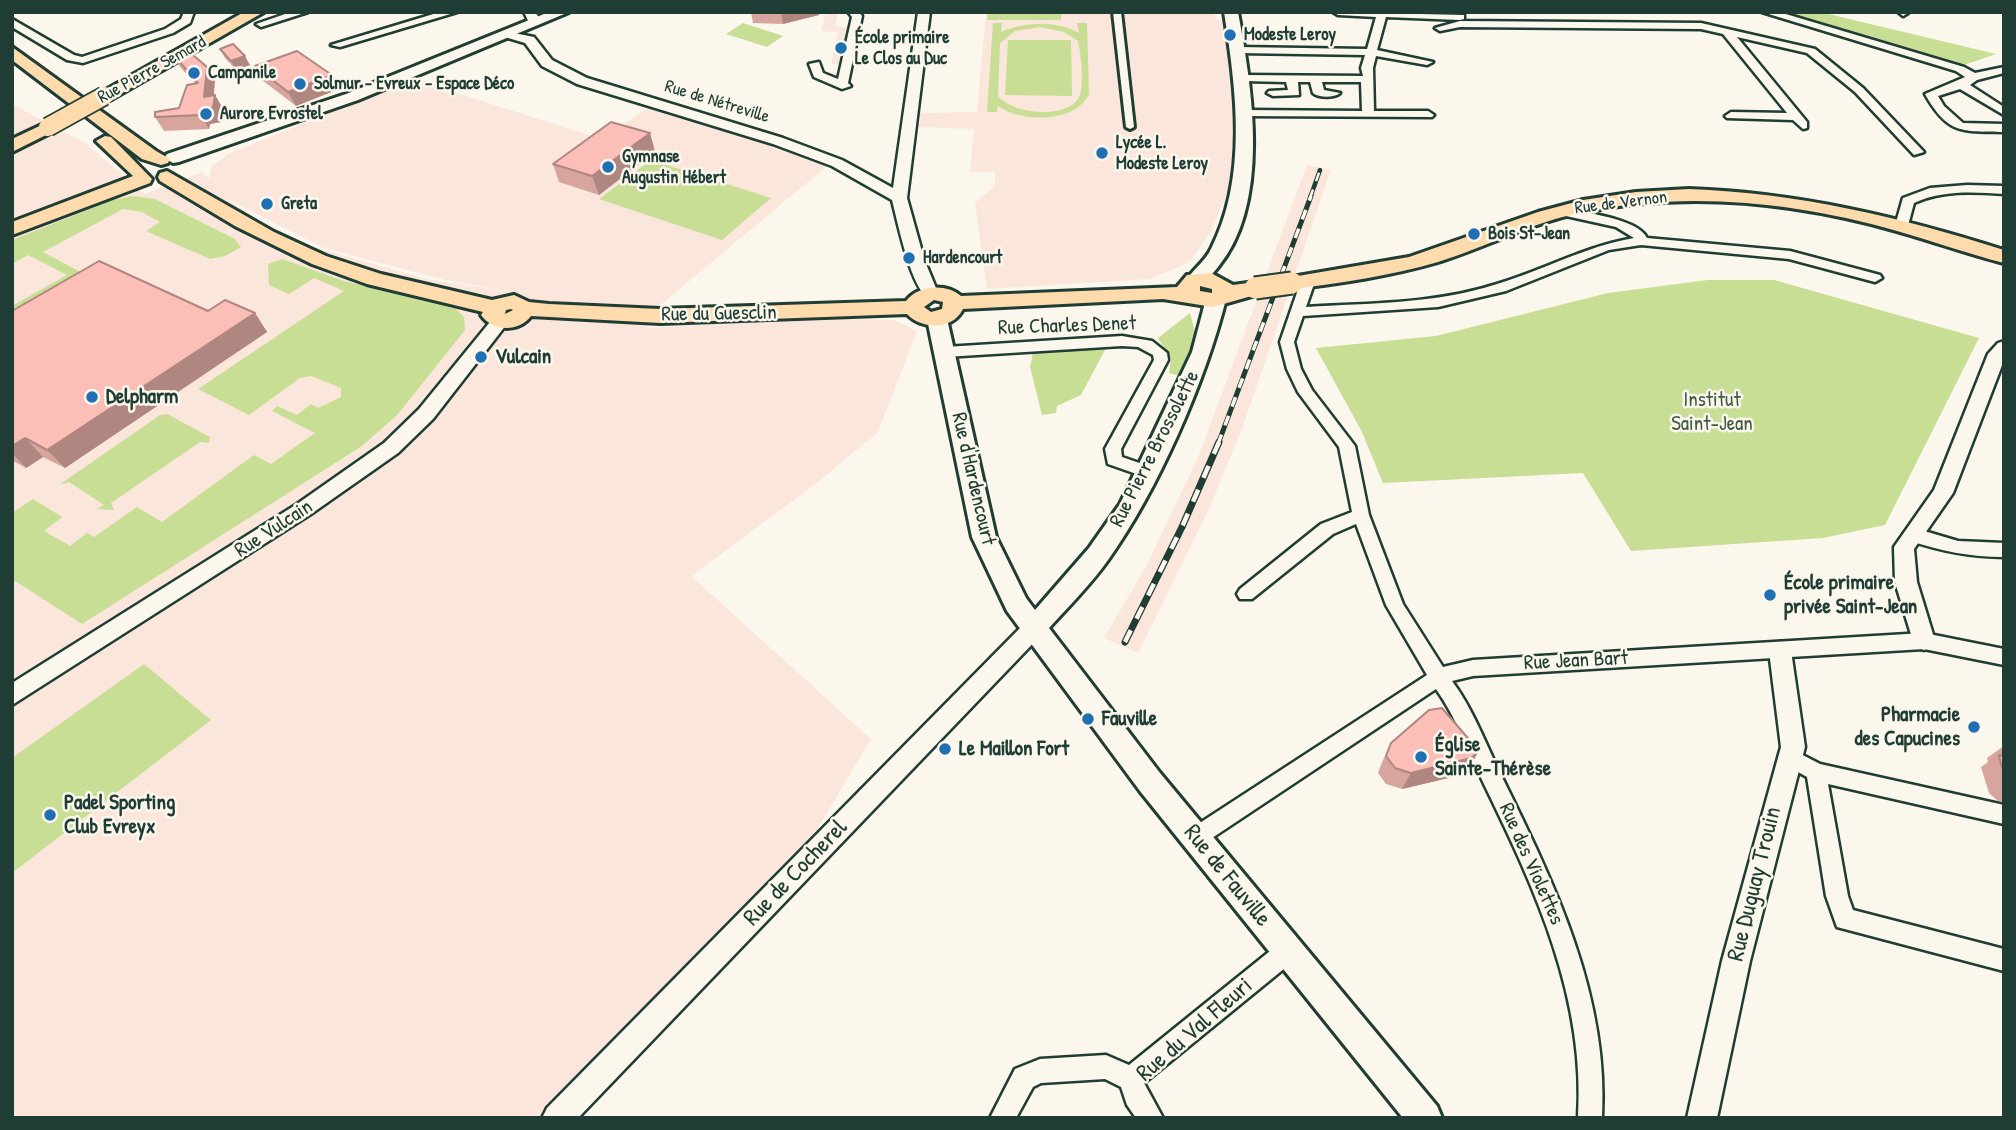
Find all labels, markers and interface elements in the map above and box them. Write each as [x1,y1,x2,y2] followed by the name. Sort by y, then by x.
[1244,24,1336,46] place label: Modeste Leroy
[855,27,949,70] place label: École primaire Le Clos au Duc
[1222,27,1238,43] marker: Modeste Leroy
[94,31,210,109] street label: Rue Pierre Semard
[833,40,849,56] marker: École primaire Le Clos au Duc
[208,62,276,84] place label: Campanile
[186,65,202,81] marker: Campanile
[314,73,514,95] place label: Solmur - Evreux - Espace Déco
[292,76,308,92] marker: Solmur - Evreux - Espace Déco
[662,76,772,128] street label: Rue de Nétreville
[220,103,323,125] place label: Aurore Evrostel
[198,106,214,122] marker: Aurore Evrostel
[1116,132,1208,174] place label: Lycée L. Modeste Leroy
[1094,145,1110,161] marker: Lycée L. Modeste Leroy
[622,146,726,188] place label: Gymnase Augustin Hébert
[600,159,616,175] marker: Gymnase Augustin Hébert
[1574,187,1668,219] street label: Rue de Vernon
[281,193,317,215] place label: Greta
[259,196,275,212] marker: Greta
[1488,223,1570,245] place label: Bois St-Jean
[1466,226,1482,242] marker: Bois St-Jean
[923,247,1002,269] place label: Hardencourt
[901,250,917,266] marker: Hardencourt
[661,300,777,328] street label: Rue du Guesclin
[998,311,1136,341] street label: Rue Charles Denet
[495,344,551,370] place label: Vulcain
[473,349,489,365] marker: Vulcain
[1105,367,1205,531] street label: Rue Pierre Brossolette
[106,384,178,410] place label: Delpharm
[1671,387,1753,437] park label: Institut Saint-Jean
[84,389,100,405] marker: Delpharm
[946,410,1000,548] street label: Rue d'Hardencourt
[230,495,318,563] street label: Rue Vulcain
[1784,570,1917,620] place label: École primaire privée Saint-Jean
[1762,587,1778,603] marker: École primaire privée Saint-Jean
[1523,646,1629,676] street label: Rue Jean Bart
[1855,702,1960,752] place label: Pharmacie des Capucines
[1102,706,1157,732] place label: Fauville
[1080,711,1096,727] marker: Fauville
[1966,719,1982,735] marker: Pharmacie des Capucines
[1435,732,1551,782] place label: Église Sainte-Thérèse
[959,736,1069,762] place label: Le Maillon Fort
[937,741,953,757] marker: Le Maillon Fort
[1413,749,1429,765] marker: Église Sainte-Thérèse
[64,790,175,840] place label: Padel Sporting Club Evreyx
[1493,799,1569,929] street label: Rue des Violettes
[1722,804,1788,964] street label: Rue Duguay Trouin
[42,807,58,823] marker: Padel Sporting Club Evreyx
[738,814,854,932] street label: Rue de Cocherel
[1177,819,1277,933] street label: Rue de Fauville
[1131,972,1259,1088] street label: Rue du Val Fleuri

